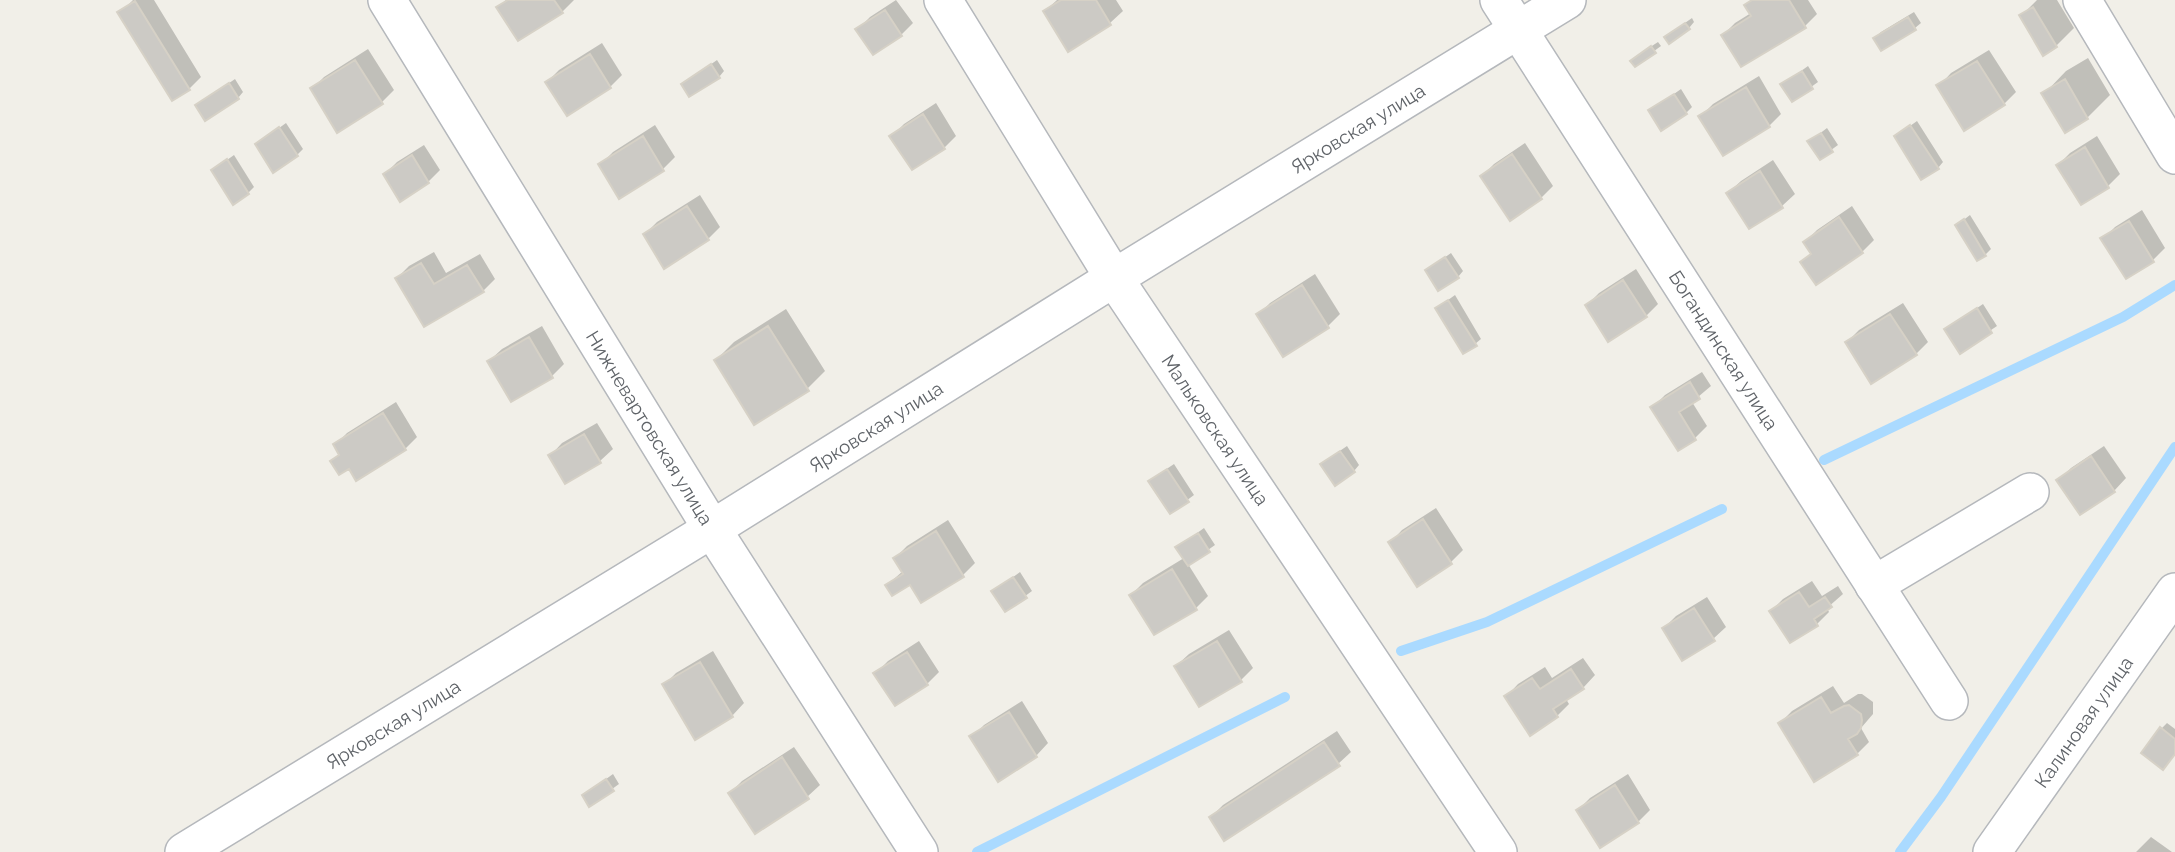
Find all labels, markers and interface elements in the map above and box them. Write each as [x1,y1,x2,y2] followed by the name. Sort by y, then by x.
[1287,79,1429,178] street label: Ярковская улица
[1665,266,1783,434] street label: Богандинская улица
[582,327,718,529] street label: Нижневартовская улица
[1157,350,1274,509] street label: Мальковская улица
[805,377,947,477] street label: Ярковская улица
[2030,652,2137,792] street label: Калиновая улица
[322,675,464,774] street label: Ярковская улица

